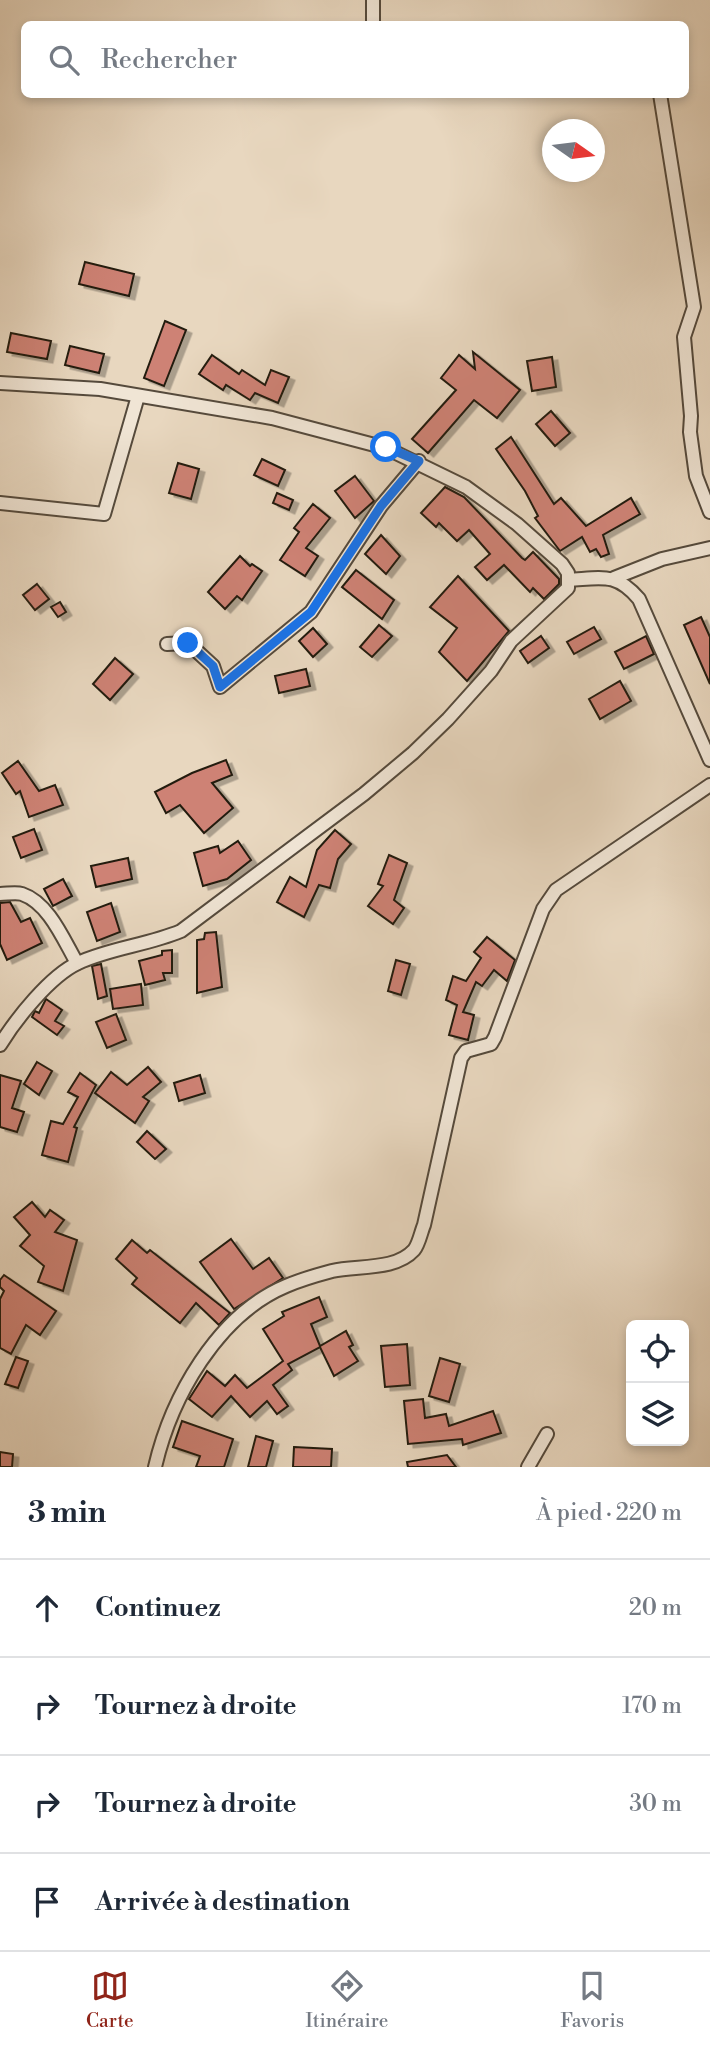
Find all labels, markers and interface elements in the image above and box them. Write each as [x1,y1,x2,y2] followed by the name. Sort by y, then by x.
[21,21,689,98] search box
[45,41,83,79] icon: search
[101,44,237,76] text: Rechercher
[542,119,605,182] north arrow
[370,431,401,462] route start
[172,627,203,658] route end
[626,1320,689,1446] map controls
[626,1320,689,1383] button: locate
[626,1383,689,1446] button: layers
[28,1494,106,1532] text: 3 min
[536,1499,682,1527] text: À pied · 220 m
[28,1589,66,1627] icon: ahead
[95,1592,221,1624] text: Continuez
[629,1594,682,1622] text: 20 m
[28,1687,66,1725] icon: right
[95,1690,297,1722] text: Tournez à droite
[622,1692,682,1720] text: 170 m
[28,1785,66,1823] icon: right
[95,1788,297,1820] text: Tournez à droite
[629,1790,682,1818] text: 30 m
[28,1883,66,1921] icon: arrive
[95,1886,350,1918] text: Arrivée à destination
[86,1967,134,2033] tab: Carte
[306,1967,388,2033] tab: Itinéraire
[560,1967,624,2033] tab: Favoris

